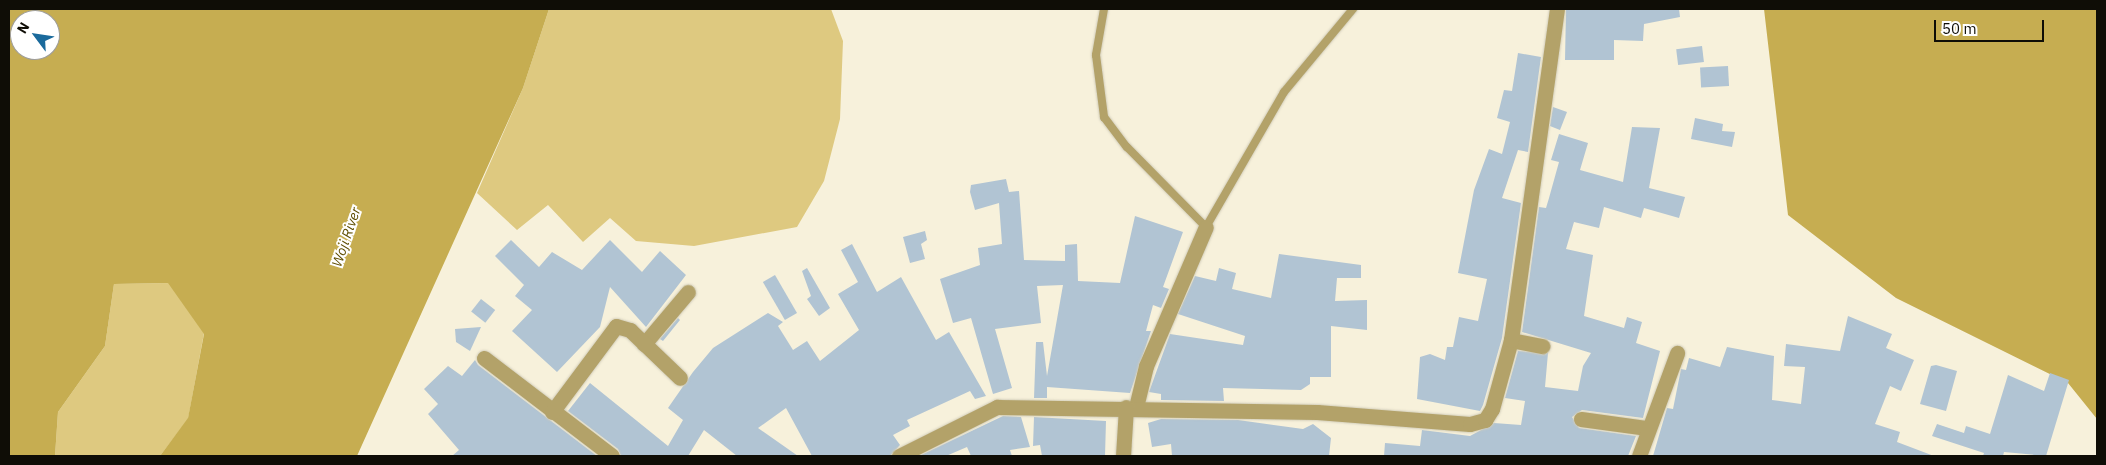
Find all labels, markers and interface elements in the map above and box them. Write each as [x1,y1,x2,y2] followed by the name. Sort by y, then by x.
[10,10,60,60] north arrow
[1936,10,2046,42] scale bar
[13,19,33,37] text: N
[1942,19,1977,38] text: 50 m
[328,205,364,269] water label: Woji River

